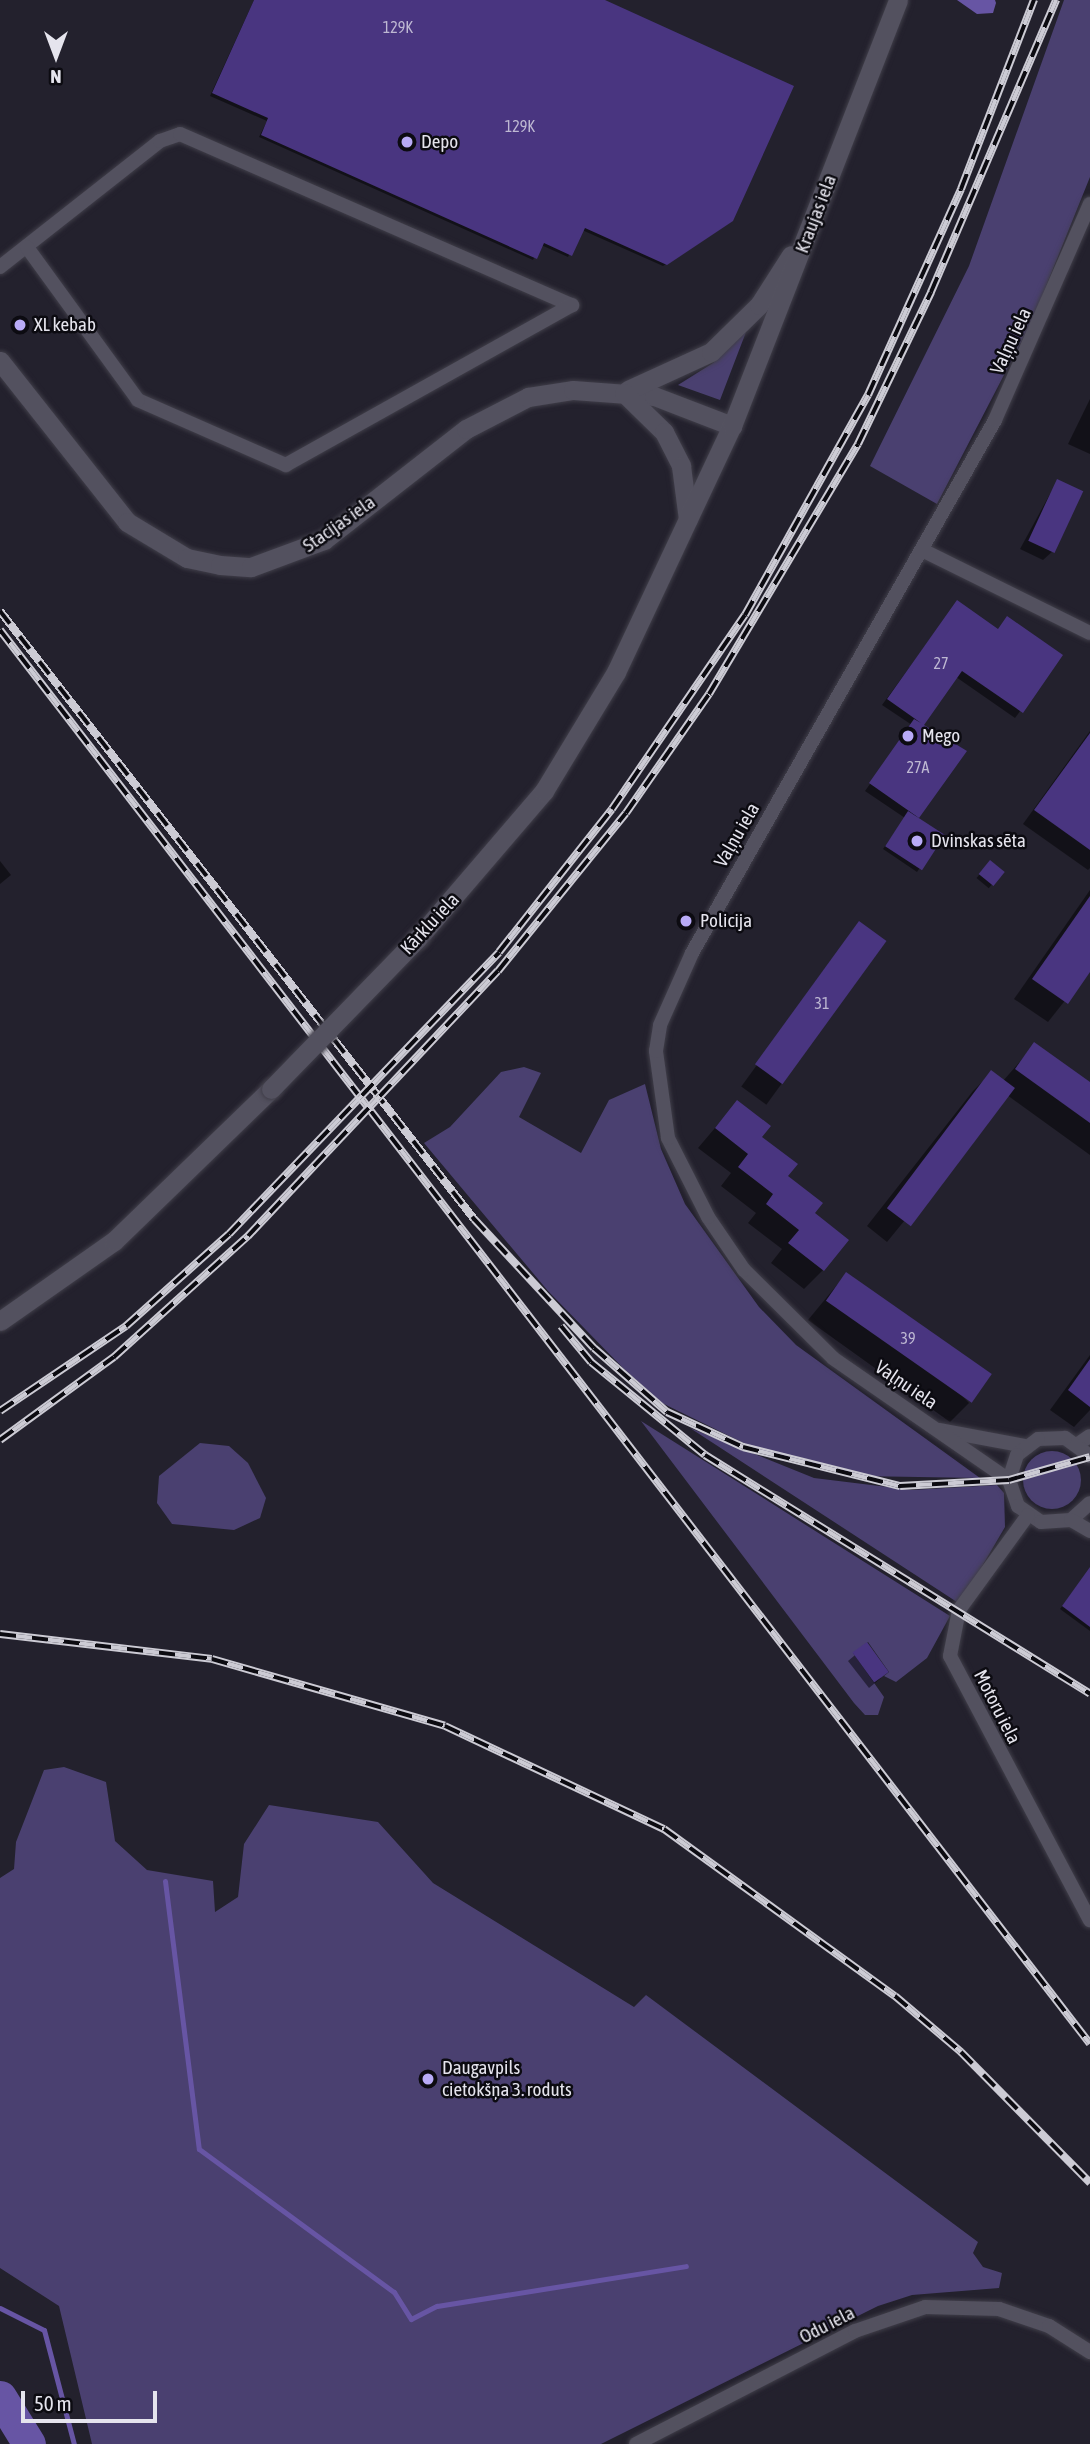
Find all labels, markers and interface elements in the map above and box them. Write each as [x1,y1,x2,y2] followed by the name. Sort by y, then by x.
[383,17,413,37] house number: 129K
[21,21,91,91] north arrow
[50,66,62,88] text: N
[505,116,535,136] house number: 129K
[421,131,458,153] place label: Depo
[399,134,415,150] marker: Depo
[791,172,841,256] street label: Kraujas iela
[986,304,1036,378] street label: Vaļņu iela
[34,314,96,336] place label: XL kebab
[12,317,28,333] marker: XL kebab
[298,491,380,557] street label: Stacijas iela
[933,653,949,673] house number: 27
[922,725,960,747] place label: Mego
[900,728,916,744] marker: Mego
[907,757,929,777] house number: 27A
[710,799,764,871] street label: Vaļņu iela
[931,830,1026,852] place label: Dvinskas sēta
[909,833,925,849] marker: Dvinskas sēta
[396,889,464,959] street label: Kārklu iela
[700,910,752,932] place label: Policija
[678,913,694,929] marker: Policija
[814,993,830,1013] house number: 31
[900,1328,916,1348] house number: 39
[870,1356,942,1414] street label: Vaļņu iela
[969,1666,1025,1748] street label: Motoru iela
[442,2057,572,2101] place label: Daugavpils cietokšņa 3. roduts
[420,2071,436,2087] marker: Daugavpils cietokšņa 3. roduts
[796,2302,858,2348] street label: Odu iela
[24,2378,161,2422] scale bar
[34,2391,72,2415] text: 50 m

